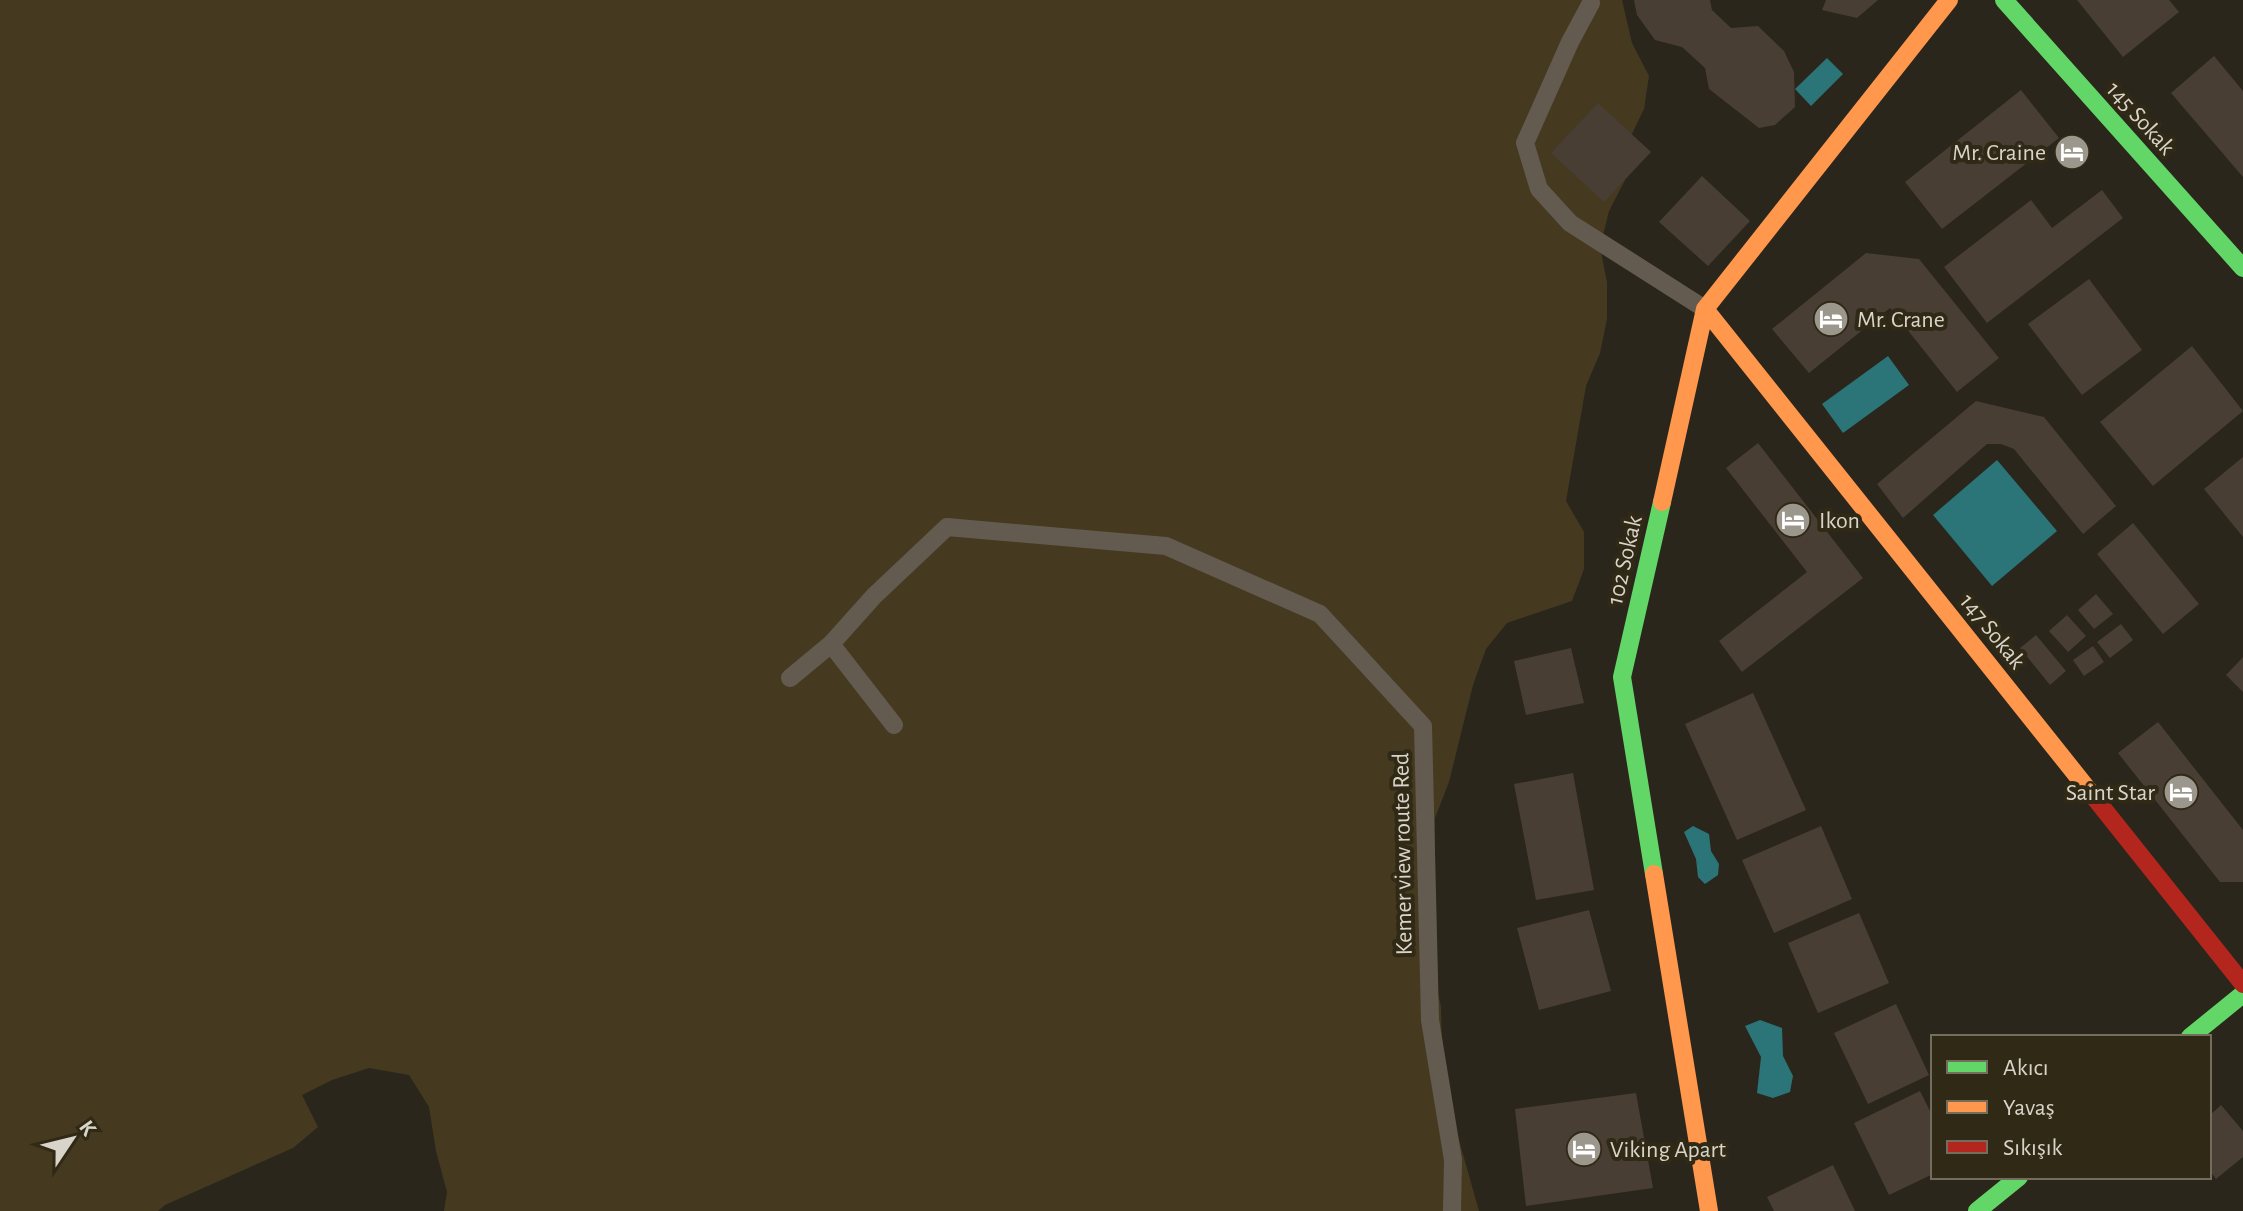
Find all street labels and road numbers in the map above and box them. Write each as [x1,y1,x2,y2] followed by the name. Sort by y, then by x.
[2102,78,2179,160] street label: 145 Sokak
[1603,513,1647,607] street label: 102 Sokak
[1955,590,2030,674] street label: 147 Sokak
[1389,752,1417,956] street label: Kemer view route Red

